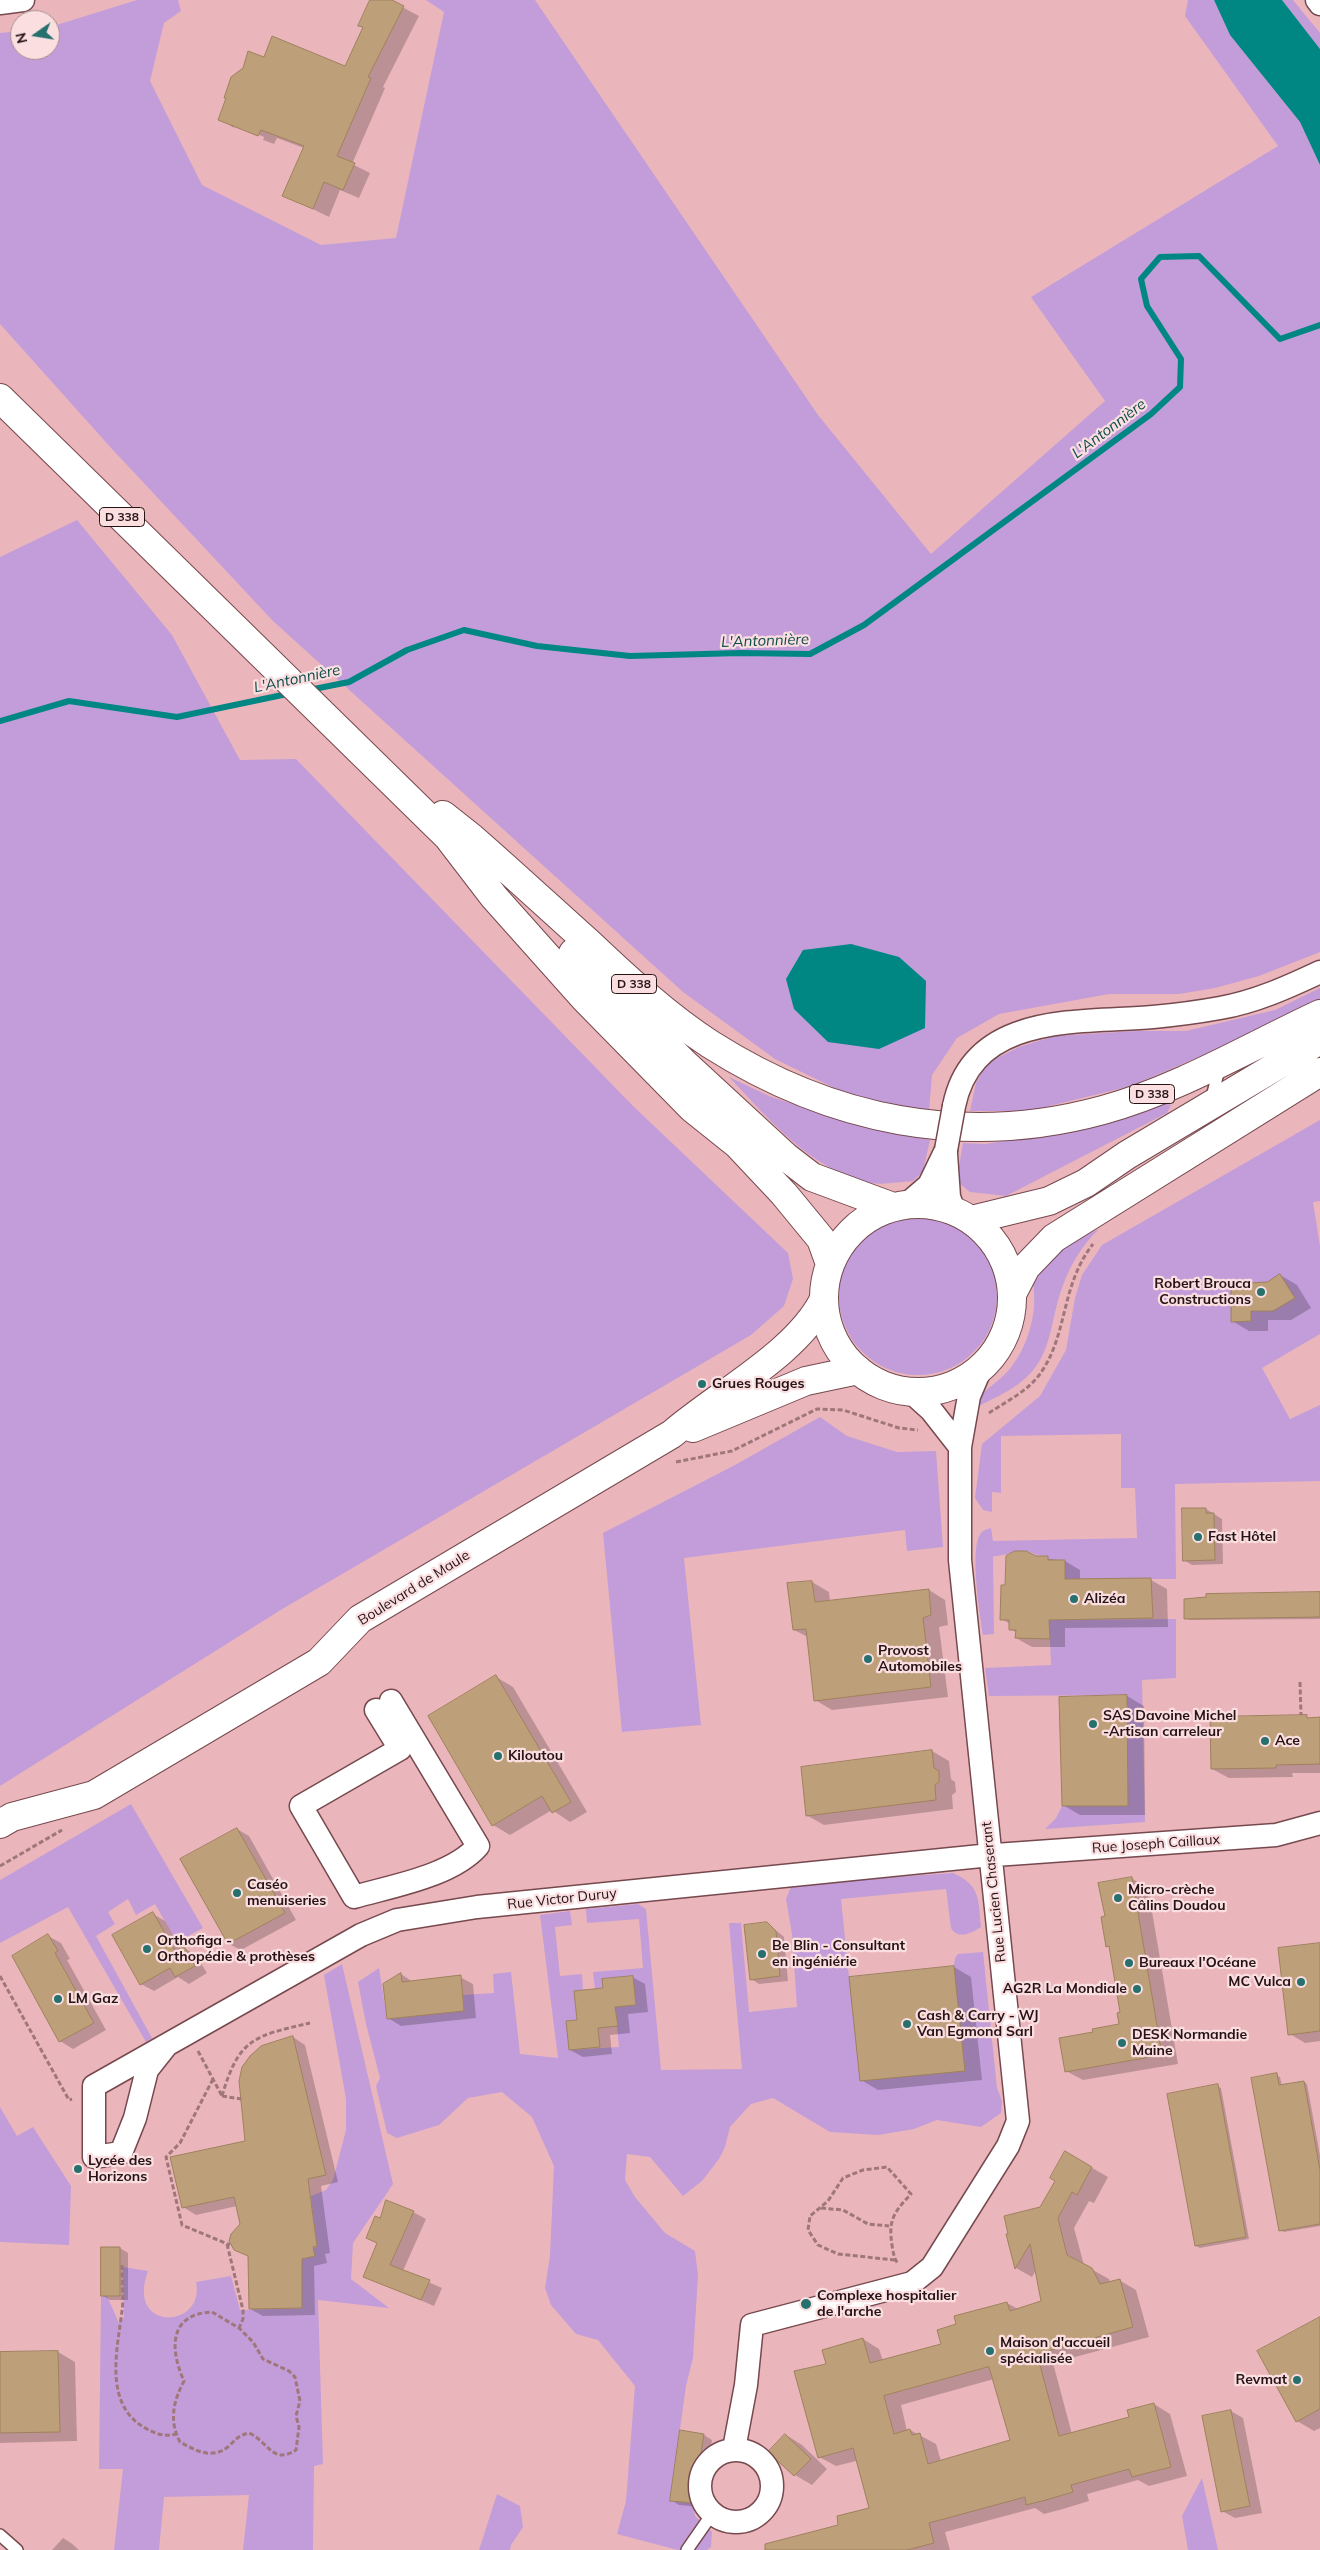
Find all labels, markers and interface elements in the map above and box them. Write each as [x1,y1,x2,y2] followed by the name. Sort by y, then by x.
[10,10,60,60] north arrow
[11,31,31,45] text: N
[1068,395,1150,463] water label: L'Antonnière
[100,508,144,526] road number: D 338
[721,630,809,652] water label: L'Antonnière
[252,661,342,697] water label: L'Antonnière
[612,974,656,994] road number: D 338
[1130,1084,1174,1104] road number: D 338
[1154,1276,1251,1308] place label: Robert Brouca Constructions
[1255,1286,1267,1298] marker: Robert Brouca Constructions
[712,1376,804,1392] place label: Grues Rouges
[696,1378,708,1390] marker: Grues Rouges
[1208,1529,1276,1545] place label: Fast Hôtel
[1192,1531,1204,1543] marker: Fast Hôtel
[355,1547,473,1629] street label: Boulevard de Maule
[1084,1591,1125,1607] place label: Alizéa
[1068,1593,1080,1605] marker: Alizéa
[878,1643,962,1675] place label: Provost Automobiles
[862,1653,874,1665] marker: Provost Automobiles
[1103,1708,1237,1740] place label: SAS Davoine Michel -Artisan carreleur
[1087,1718,1099,1730] marker: SAS Davoine Michel -Artisan carreleur
[1275,1733,1300,1749] place label: Ace
[1259,1735,1271,1747] marker: Ace
[508,1748,563,1764] place label: Kiloutou
[492,1750,504,1762] marker: Kiloutou
[978,1821,1010,1963] street label: Rue Lucien Chaserant
[1091,1831,1221,1857] street label: Rue Joseph Caillaux
[247,1877,326,1910] place label: Caséo menuiseries
[1128,1882,1225,1914] place label: Micro-crèche Câlins Doudou
[507,1885,617,1913] street label: Rue Victor Duruy
[231,1887,243,1899] marker: Caséo menuiseries
[1112,1892,1124,1904] marker: Micro-crèche Câlins Doudou
[157,1933,315,1965] place label: Orthofiga - Orthopédie & prothèses
[772,1938,905,1970] place label: Be Blin - Consultant en ingéniérie
[141,1943,153,1955] marker: Orthofiga - Orthopédie & prothèses
[756,1948,768,1960] marker: Be Blin - Consultant en ingéniérie
[1139,1955,1256,1971] place label: Bureaux l'Océane
[1123,1957,1135,1969] marker: Bureaux l'Océane
[1228,1974,1291,1990] place label: MC Vulca
[1295,1976,1307,1988] marker: MC Vulca
[1003,1981,1127,1997] place label: AG2R La Mondiale
[1131,1983,1143,1995] marker: AG2R La Mondiale
[68,1991,118,2007] place label: LM Gaz
[52,1993,64,2005] marker: LM Gaz
[917,2008,1039,2040] place label: Cash & Carry - WJ Van Egmond Sarl
[901,2018,913,2030] marker: Cash & Carry - WJ Van Egmond Sarl
[1132,2027,1247,2060] place label: DESK Normandie Maine
[1116,2037,1128,2049] marker: DESK Normandie Maine
[88,2153,152,2186] place label: Lycée des Horizons
[72,2163,84,2175] marker: Lycée des Horizons
[817,2288,956,2320] place label: Complexe hospitalier de l'arche
[799,2297,813,2311] marker: Complexe hospitalier de l'arche
[1000,2335,1110,2368] place label: Maison d'accueil spécialisée
[984,2345,996,2357] marker: Maison d'accueil spécialisée
[1236,2372,1287,2388] place label: Revmat
[1291,2374,1303,2386] marker: Revmat

